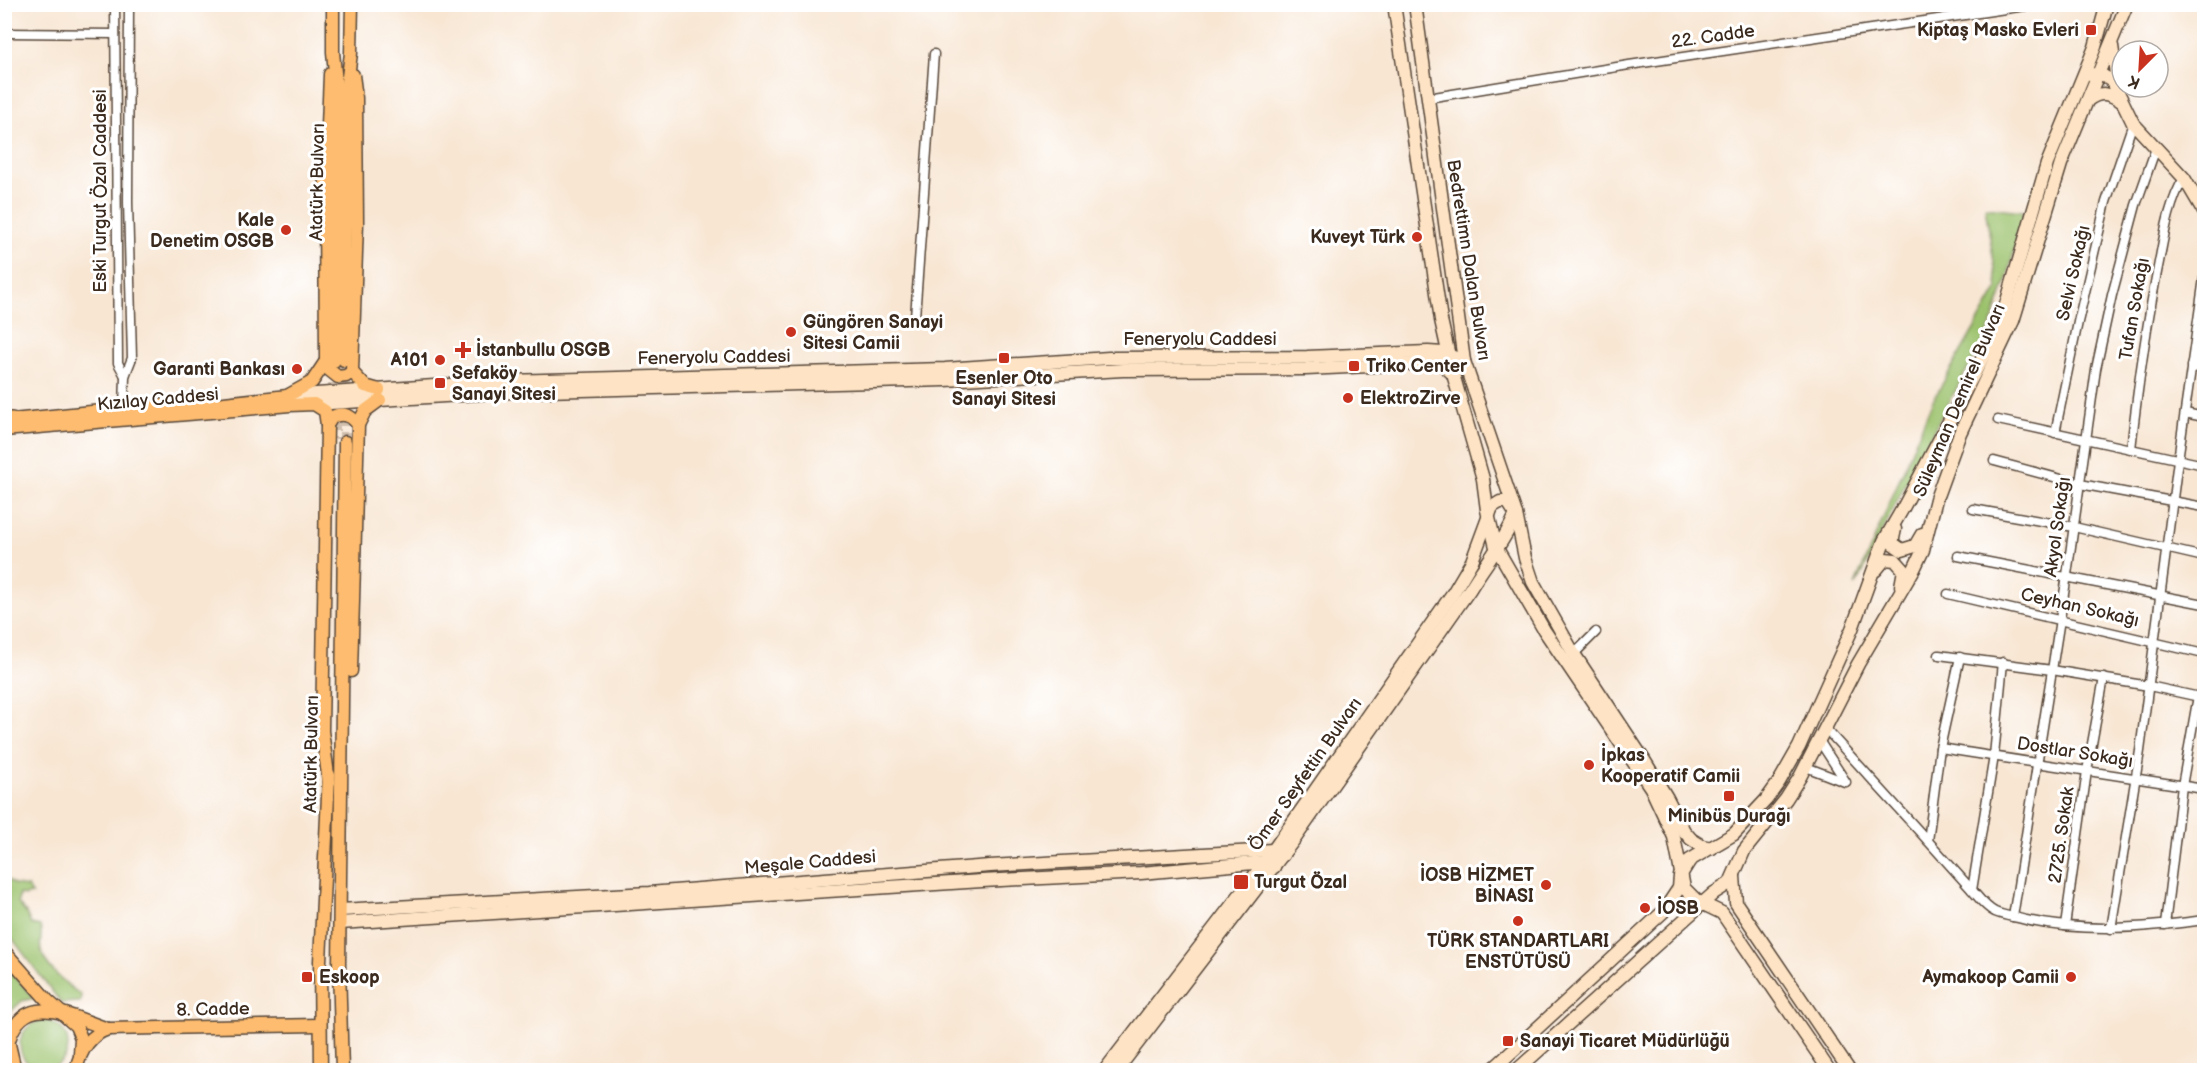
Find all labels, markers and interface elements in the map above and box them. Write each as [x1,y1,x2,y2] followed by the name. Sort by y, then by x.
[1670,20,1756,53] street label: 22. Cadde
[1917,20,2079,41] place label: Kiptaş Masko Evleri
[2084,23,2098,37] marker: Kiptaş Masko Evleri
[2110,39,2170,99] north arrow
[2126,70,2143,92] text: K
[89,89,111,293] street label: Eski Turgut Özal Caddesi
[306,123,329,241] street label: Atatürk Bulvarı
[1442,158,1495,362] street label: Bedrettimn Dalan Bulvarı
[150,210,274,252] place label: Kale Denetim OSGB
[279,223,293,237] marker: Kale Denetim OSGB
[2052,223,2095,323] street label: Selvi Sokağı
[1310,227,1406,248] place label: Kuveyt Türk
[1410,230,1424,244] marker: Kuveyt Türk
[2115,256,2154,362] street label: Tufan Sokağı
[1909,300,2010,500] street label: Süleyman Demirel Bulvarı
[803,312,943,354] place label: Güngören Sanayi Sitesi Camii
[784,325,798,339] marker: Güngören Sanayi Sitesi Camii
[1123,329,1277,350] street label: Feneryolu Caddesi
[476,337,611,361] place label: İstanbullu OSGB
[454,341,472,359] marker: İstanbullu OSGB
[637,346,791,369] street label: Feneryolu Caddesi
[390,350,428,371] place label: A101
[997,351,1011,365] marker: Esenler Oto Sanayi Sitesi
[433,353,447,367] marker: A101
[1366,356,1468,377] place label: Triko Center
[153,359,285,380] place label: Garanti Bankası
[1347,359,1361,373] marker: Triko Center
[290,362,304,376] marker: Garanti Bankası
[452,363,556,405] place label: Sefaköy Sanayi Sitesi
[952,368,1056,410] place label: Esenler Oto Sanayi Sitesi
[433,376,447,390] marker: Sefaköy Sanayi Sitesi
[96,384,220,415] street label: Kızılay Caddesi
[1360,388,1461,409] place label: ElektroZirve
[1341,391,1355,405] marker: ElektroZirve
[2040,476,2075,579] street label: Akyol Sokağı
[2019,584,2141,631] street label: Ceyhan Sokağı
[1244,693,1366,855] street label: Ömer Seyfettin Bulvarı
[300,695,323,813] street label: Atatürk Bulvarı
[2015,733,2134,772] street label: Dostlar Sokağı
[1601,742,1740,787] place label: İpkas Kooperatif Camii
[1582,758,1596,772] marker: İpkas Kooperatif Camii
[2044,785,2079,885] street label: 2725. Sokak
[1722,789,1736,803] marker: Minibüs Durağı
[1667,806,1791,827] place label: Minibüs Durağı
[743,846,877,879] street label: Meşale Caddesi
[1420,862,1535,907] place label: İOSB HİZMET BİNASI
[1254,871,1347,893] place label: Turgut Özal
[1232,873,1250,891] marker: Turgut Özal
[1539,878,1553,892] marker: İOSB HİZMET BİNASI
[1657,895,1699,919] place label: İOSB
[1638,901,1652,915] marker: İOSB
[1511,914,1525,928] marker: TÜRK STANDARTLARI ENSTÜTÜSÜ
[1427,930,1609,973] place label: TÜRK STANDARTLARI ENSTÜTÜSÜ
[319,967,379,988] place label: Eskoop
[1922,967,2059,988] place label: Aymakoop Camii
[300,970,314,984] marker: Eskoop
[2064,970,2078,984] marker: Aymakoop Camii
[176,998,250,1021] street label: 8. Cadde
[1520,1031,1730,1052] place label: Sanayi Ticaret Müdürlüğü
[1501,1034,1515,1048] marker: Sanayi Ticaret Müdürlüğü

